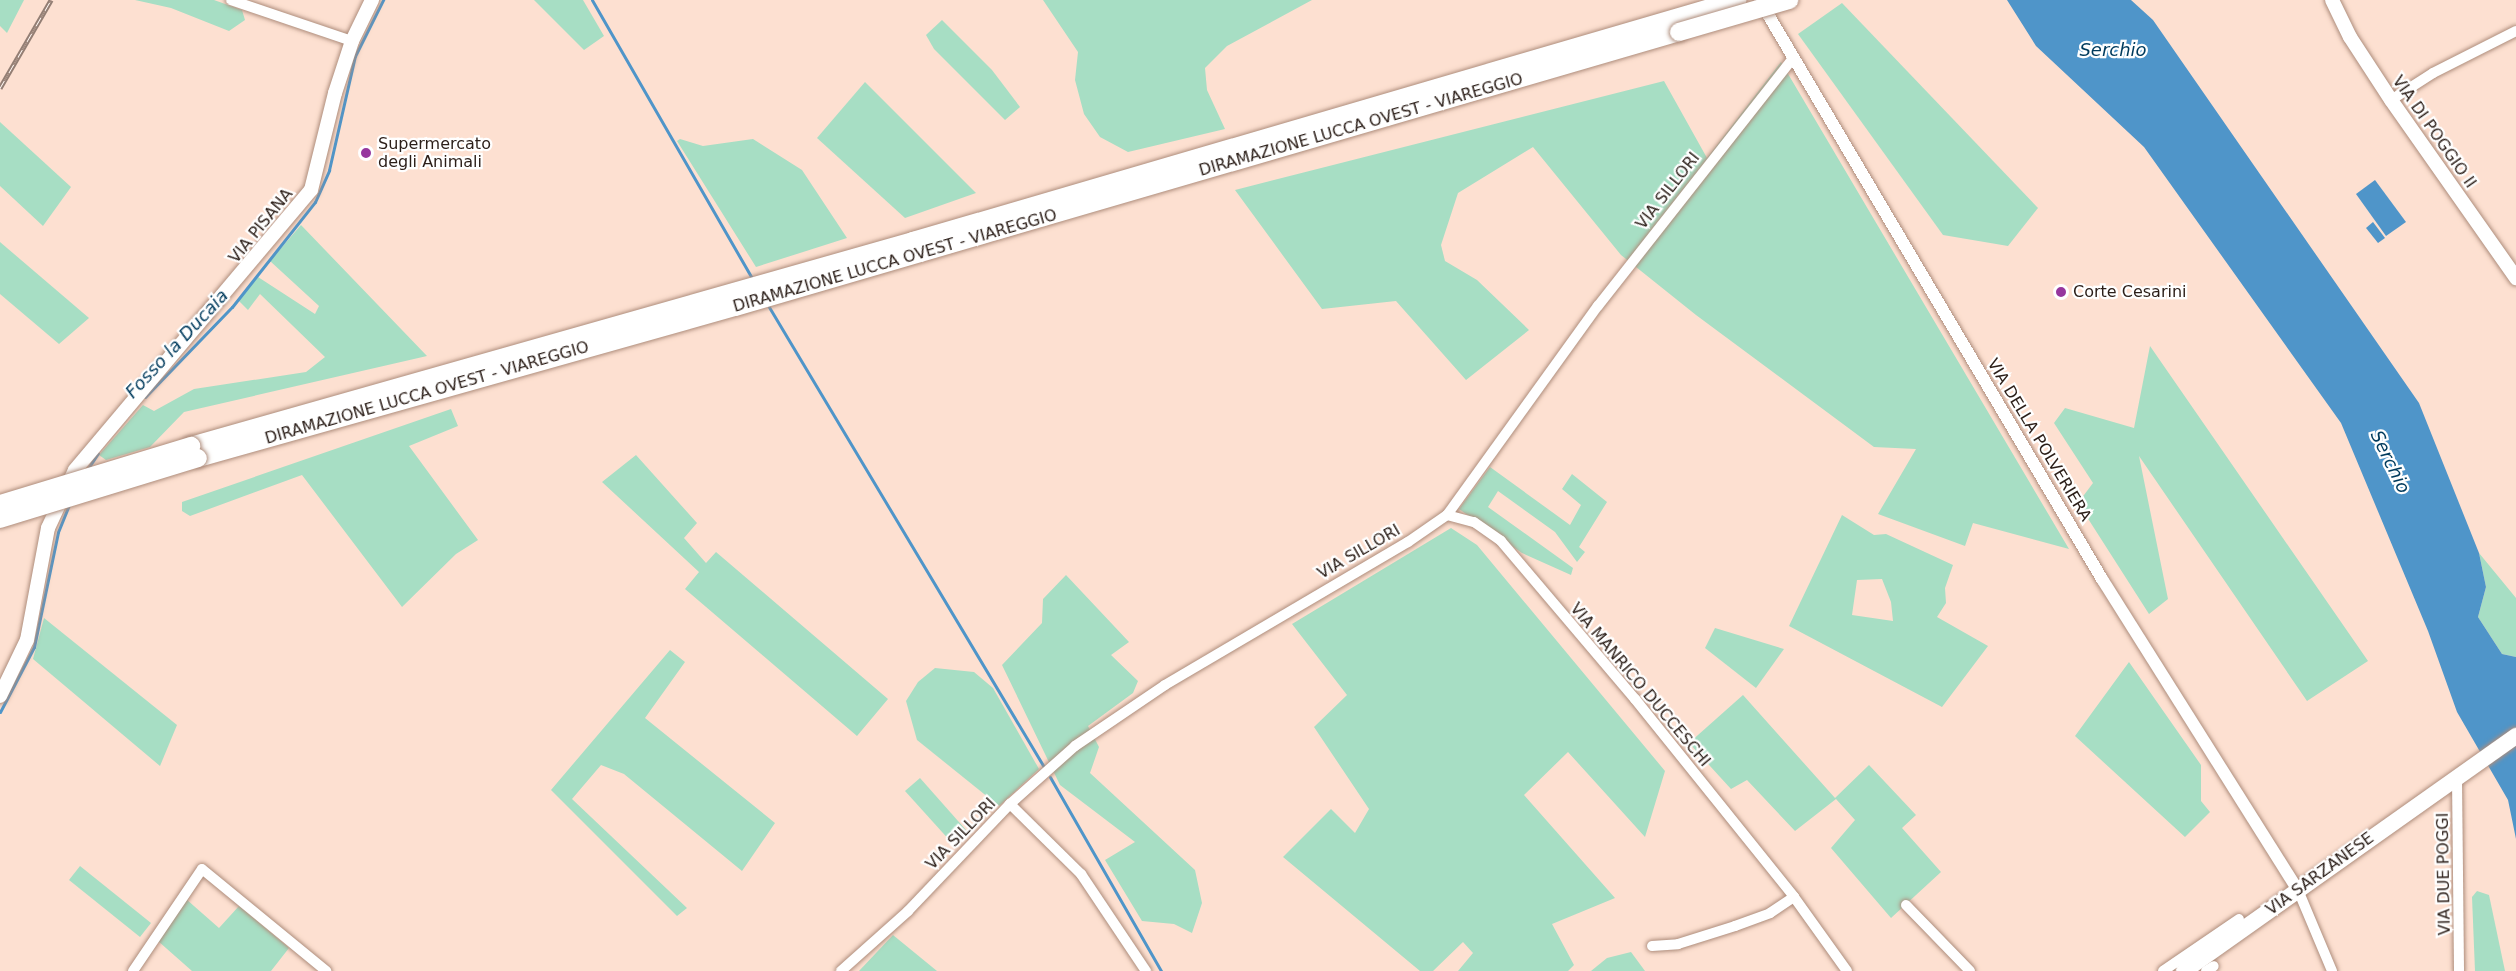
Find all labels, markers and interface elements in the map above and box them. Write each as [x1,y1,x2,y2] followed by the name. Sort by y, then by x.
[2079,39,2147,61] water label: Serchio
[1197,69,1525,181] street label: DIRAMAZIONE LUCCA OVEST - VIAREGGIO
[2388,72,2480,192] street label: VIA DI POGGIO II
[378,134,491,172] place label: Supermercato degli Animali
[359,146,373,160] marker: Supermercato degli Animali
[1632,149,1704,233] street label: VIA SILLORI
[225,185,297,267] street label: VIA PISANA
[731,205,1059,317] street label: DIRAMAZIONE LUCCA OVEST - VIAREGGIO
[2073,282,2187,302] place label: Corte Cesarini
[121,285,233,403] water label: Fosso la Ducaia
[2054,285,2068,299] marker: Corte Cesarini
[263,337,591,449] street label: DIRAMAZIONE LUCCA OVEST - VIAREGGIO
[1983,355,2095,525] street label: VIA DELLA POLVERIERA
[2366,427,2414,497] water label: Serchio
[1314,521,1404,583] street label: VIA SILLORI
[1566,599,1714,771] street label: VIA MANRICO DUCCESCHI
[922,794,1000,874] street label: VIA SILLORI
[2433,813,2455,935] street label: VIA DUE POGGI
[2262,828,2378,920] street label: VIA SARZANESE

